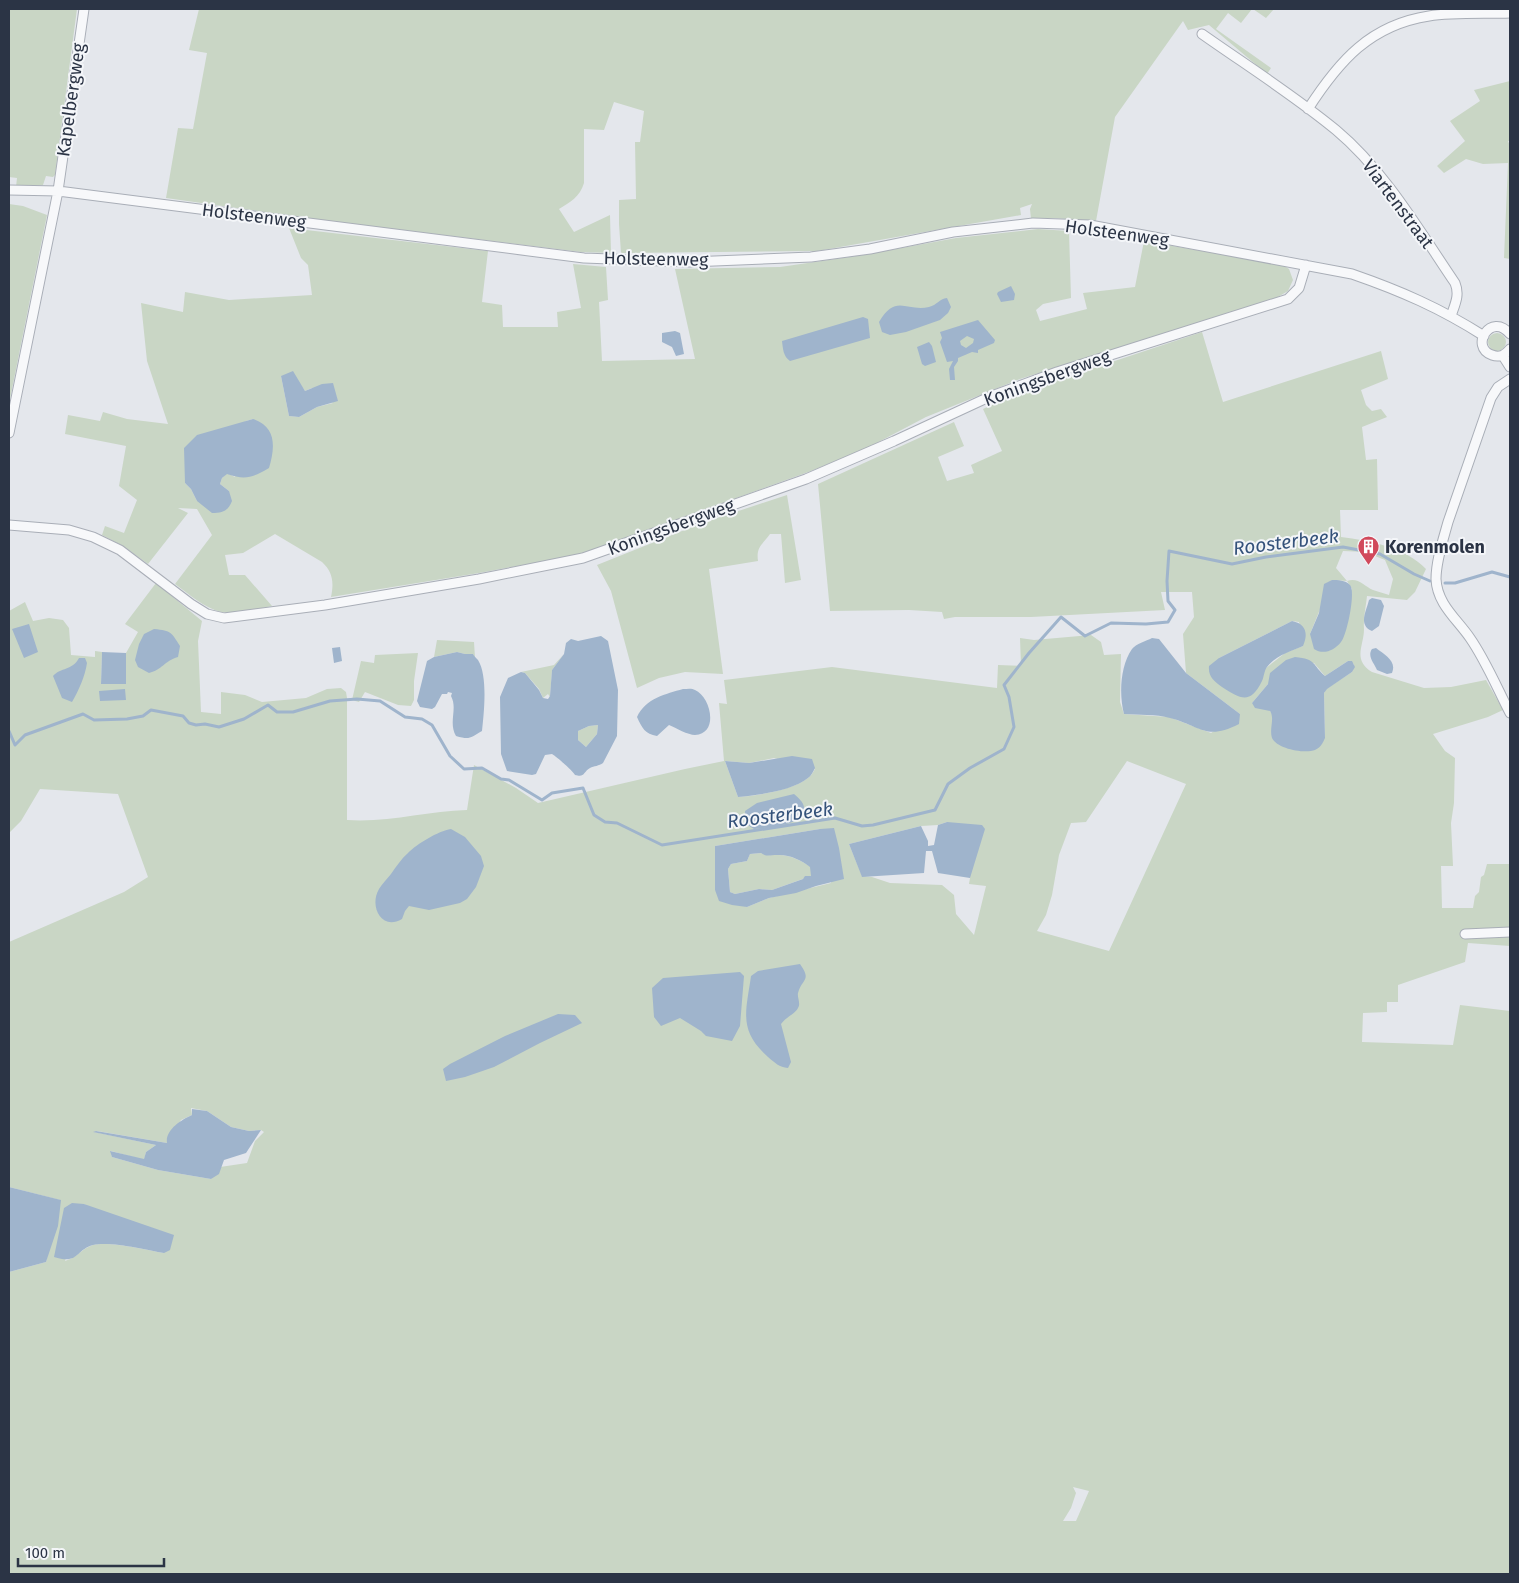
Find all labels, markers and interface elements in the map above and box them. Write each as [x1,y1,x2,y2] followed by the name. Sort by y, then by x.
[52,41,90,158] street label: Kapelbergweg
[1357,155,1439,253] street label: Viartenstraat
[201,199,308,233] street label: Holsteenweg
[1064,215,1171,251] street label: Holsteenweg
[603,247,709,271] street label: Holsteenweg
[981,345,1114,411] street label: Koningsbergweg
[605,494,738,560] street label: Koningsbergweg
[1232,524,1340,560] water label: Roosterbeek
[1357,535,1381,566] building icon: Korenmolen
[1385,536,1485,558] place label: Korenmolen
[726,797,834,833] water label: Roosterbeek
[18,1536,164,1568] scale bar
[25,1544,65,1562] text: 100 m

